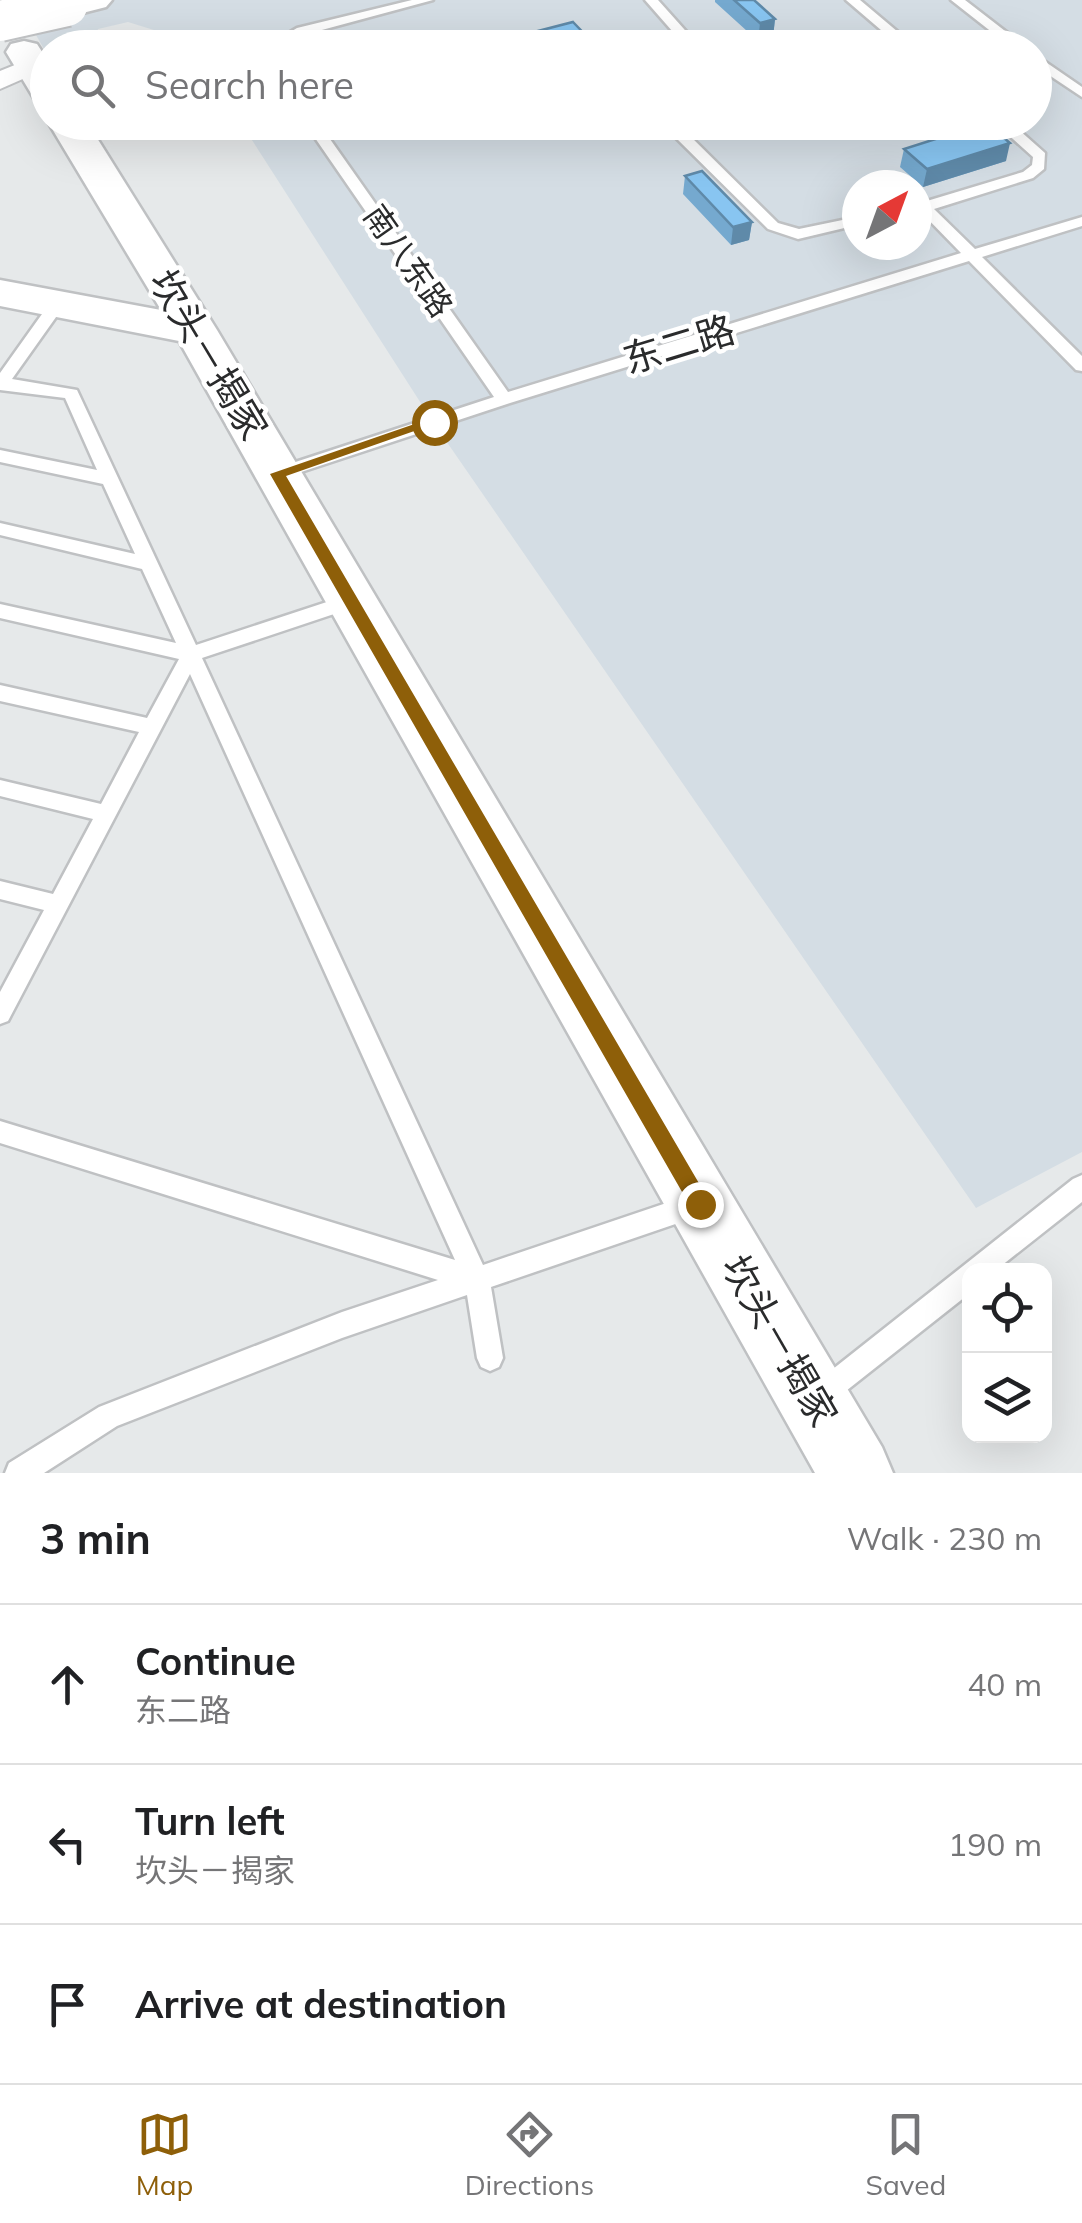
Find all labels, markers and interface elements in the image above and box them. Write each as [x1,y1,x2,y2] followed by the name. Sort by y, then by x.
[30,30,1052,140] search box
[65,58,120,113] icon: search
[145,61,354,109] text: Search here
[842,170,932,260] north arrow
[356,197,462,324] street label: 南八东路
[139,261,278,448] street label: 坎头－揭家
[617,304,740,384] street label: 东二路
[412,400,458,446] route start
[678,1182,724,1228] route end
[712,1246,848,1435] street label: 坎头－揭家
[962,1263,1052,1443] map controls
[962,1263,1052,1353] button: locate
[962,1353,1052,1443] button: layers
[40,1512,151,1565] text: 3 min
[847,1518,1042,1558] text: Walk · 230 m
[135,1637,296,1685] text: Continue
[40,1657,95,1712] icon: ahead
[967,1664,1042,1704] text: 40 m
[135,1690,231,1730] text: 东二路
[135,1797,285,1845] text: Turn left
[40,1817,95,1872] icon: left
[948,1824,1042,1864] text: 190 m
[135,1850,295,1890] text: 坎头－揭家
[40,1977,95,2032] icon: arrive
[135,1980,507,2028] text: Arrive at destination
[136,2107,193,2202] tab: Map
[465,2107,594,2202] tab: Directions
[865,2107,946,2202] tab: Saved

